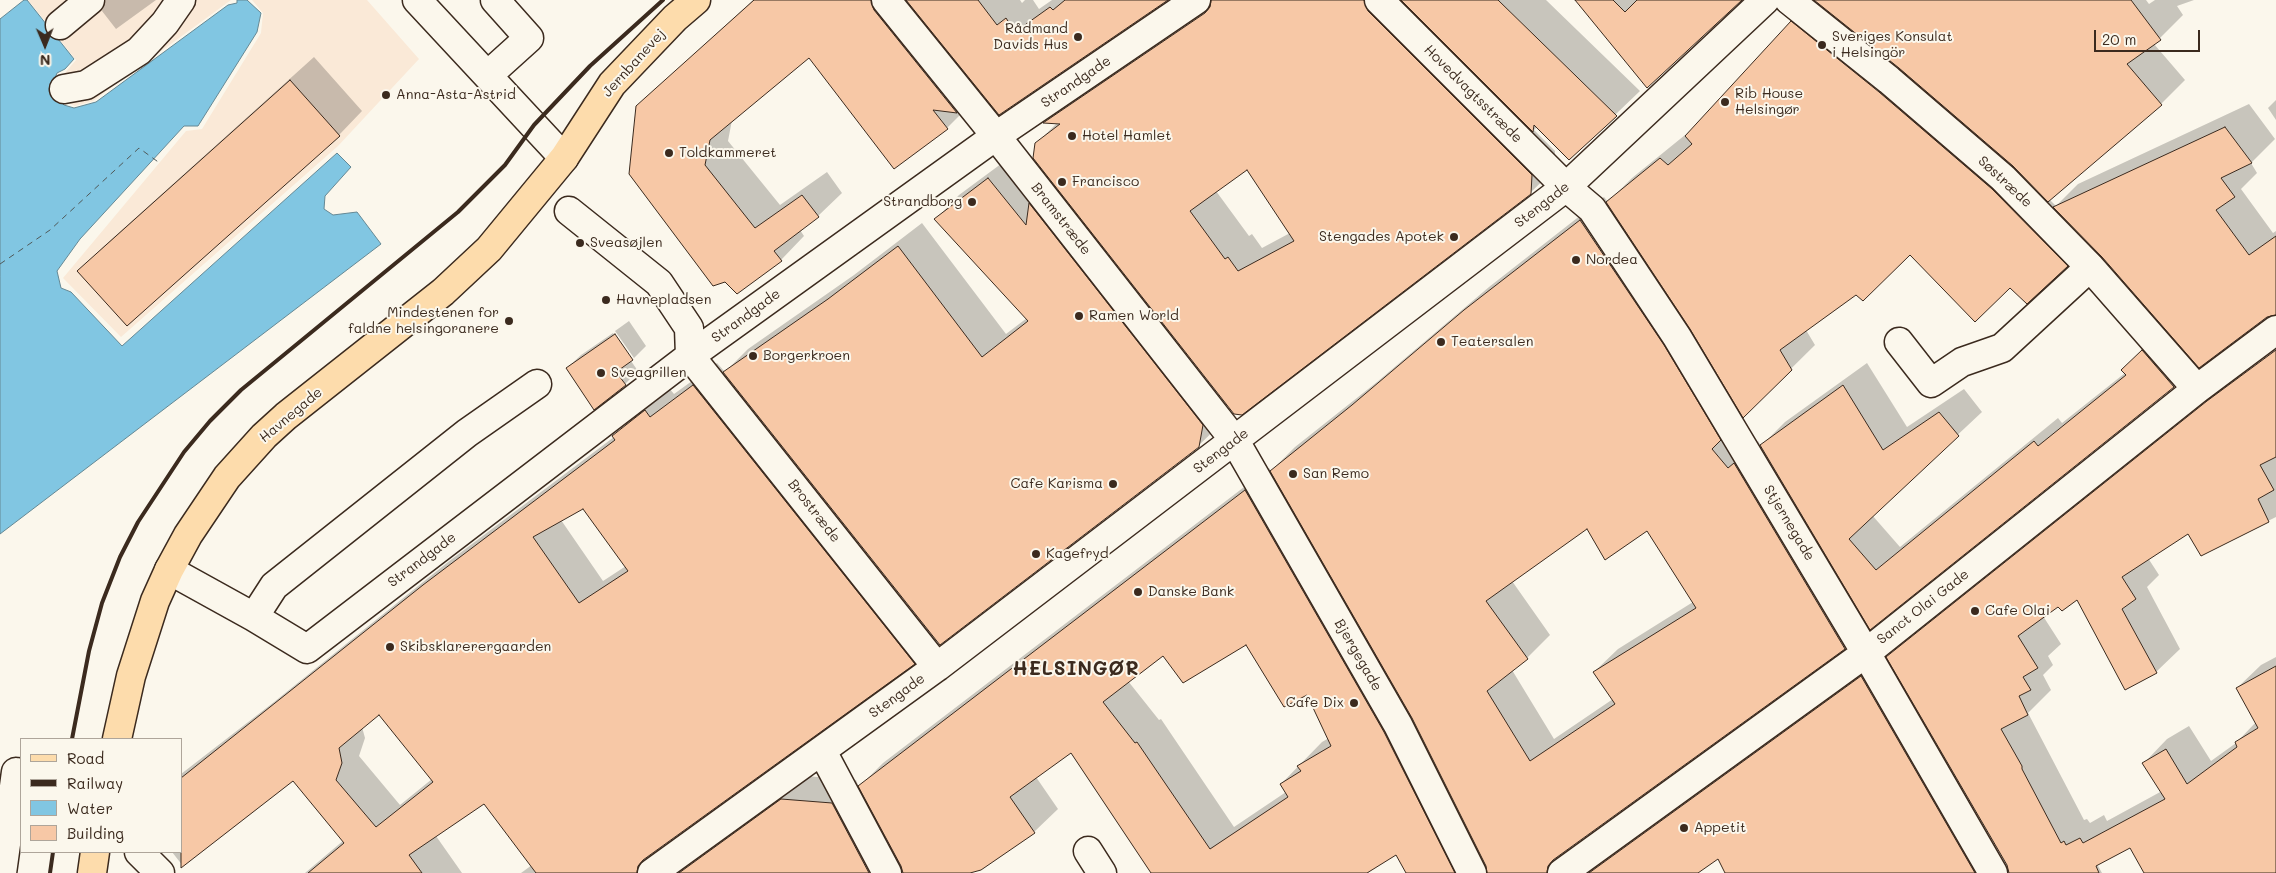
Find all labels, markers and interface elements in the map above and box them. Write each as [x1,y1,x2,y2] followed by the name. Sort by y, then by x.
[20,20,70,70] north arrow
[2096,20,2202,52] scale bar
[993,21,1068,54] place label: Rådmand Davids Hus
[599,25,669,101] street label: Jernbanevej
[1832,29,1953,62] place label: Sveriges Konsulat i Helsingör
[2102,29,2136,49] text: 20 m
[1072,31,1084,43] marker: Rådmand Davids Hus
[1816,39,1828,51] marker: Sveriges Konsulat i Helsingör
[1420,41,1526,147] street label: Hovedvagtsstræde
[40,51,51,70] text: N
[1038,52,1114,112] street label: Strandgade
[1735,86,1803,118] place label: Rib House Helsingør
[396,87,516,103] place label: Anna-Asta-Astrid
[380,89,392,101] marker: Anna-Asta-Astrid
[1719,96,1731,108] marker: Rib House Helsingør
[1082,128,1171,144] place label: Hotel Hamlet
[1066,130,1078,142] marker: Hotel Hamlet
[679,145,776,161] place label: Toldkammeret
[663,147,675,159] marker: Toldkammeret
[1975,153,2035,211] street label: Søstræde
[1072,174,1139,190] place label: Francisco
[1056,176,1068,188] marker: Francisco
[1511,178,1573,232] street label: Stengade
[1028,180,1094,258] street label: Bramstræde
[883,194,962,210] place label: Strandborg
[966,196,978,208] marker: Strandborg
[1319,229,1444,245] place label: Stengades Apotek
[1448,231,1460,243] marker: Stengades Apotek
[590,235,663,251] place label: Sveasøjlen
[574,237,586,249] marker: Sveasøjlen
[1586,252,1638,268] place label: Nordea
[1570,254,1582,266] marker: Nordea
[708,285,784,347] street label: Strandgade
[616,292,712,308] place label: Havnepladsen
[600,294,612,306] marker: Havnepladsen
[348,305,499,338] place label: Mindestenen for faldne helsingoranere
[1089,308,1179,324] place label: Ramen World
[1073,310,1085,322] marker: Ramen World
[503,315,515,327] marker: Mindestenen for faldne helsingoranere
[1451,334,1534,350] place label: Teatersalen
[1435,336,1447,348] marker: Teatersalen
[763,348,850,364] place label: Borgerkroen
[747,350,759,362] marker: Borgerkroen
[611,365,687,381] place label: Sveagrillen
[595,367,607,379] marker: Sveagrillen
[256,384,326,446] street label: Havnegade
[1190,425,1252,477] street label: Stengade
[1303,466,1369,482] place label: San Remo
[1287,468,1299,480] marker: San Remo
[784,476,844,546] street label: Brostræde
[1010,476,1103,492] place label: Cafe Karisma
[1107,478,1119,490] marker: Cafe Karisma
[1760,482,1818,564] street label: Stjernegade
[385,529,459,591] street label: Strandgade
[1046,546,1109,562] place label: Kagefryd
[1030,548,1042,560] marker: Kagefryd
[1874,566,1972,648] street label: Sanct Olai Gade
[1148,584,1234,600] place label: Danske Bank
[1132,586,1144,598] marker: Danske Bank
[1985,603,2050,619] place label: Cafe Olai
[1969,605,1981,617] marker: Cafe Olai
[1331,616,1385,694] street label: Bjergegade
[400,639,551,655] place label: Skibsklarerergaarden
[384,641,396,653] marker: Skibsklarerergaarden
[1011,658,1141,680] district label: HELSINGØR
[866,670,928,722] street label: Stengade
[1286,695,1344,711] place label: Cafe Dix
[1348,697,1360,709] marker: Cafe Dix
[20,738,182,853] legend
[67,748,104,768] text: Road
[67,773,123,793] text: Railway
[67,798,113,818] text: Water
[1694,820,1746,836] place label: Appetit
[1678,822,1690,834] marker: Appetit
[67,823,124,843] text: Building

